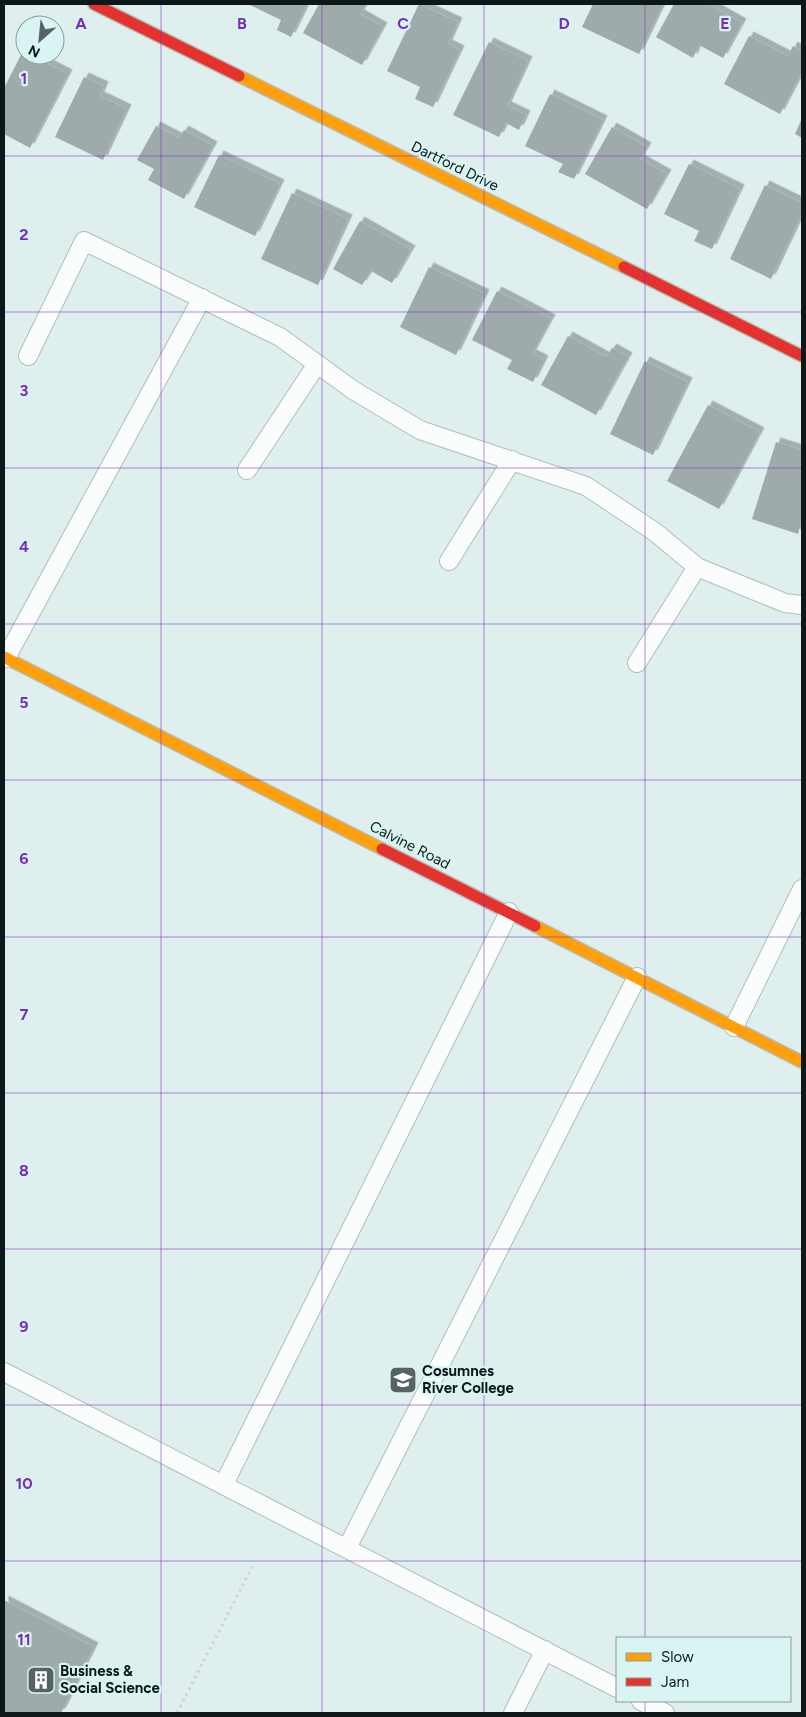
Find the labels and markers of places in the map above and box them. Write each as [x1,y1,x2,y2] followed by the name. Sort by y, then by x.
[422,1362,515,1397] place label: Cosumnes River College
[388,1365,418,1395] school or university icon: Cosumnes River College
[60,1662,160,1697] place label: Business & Social Science
[26,1665,56,1695] building icon: Business & Social Science

